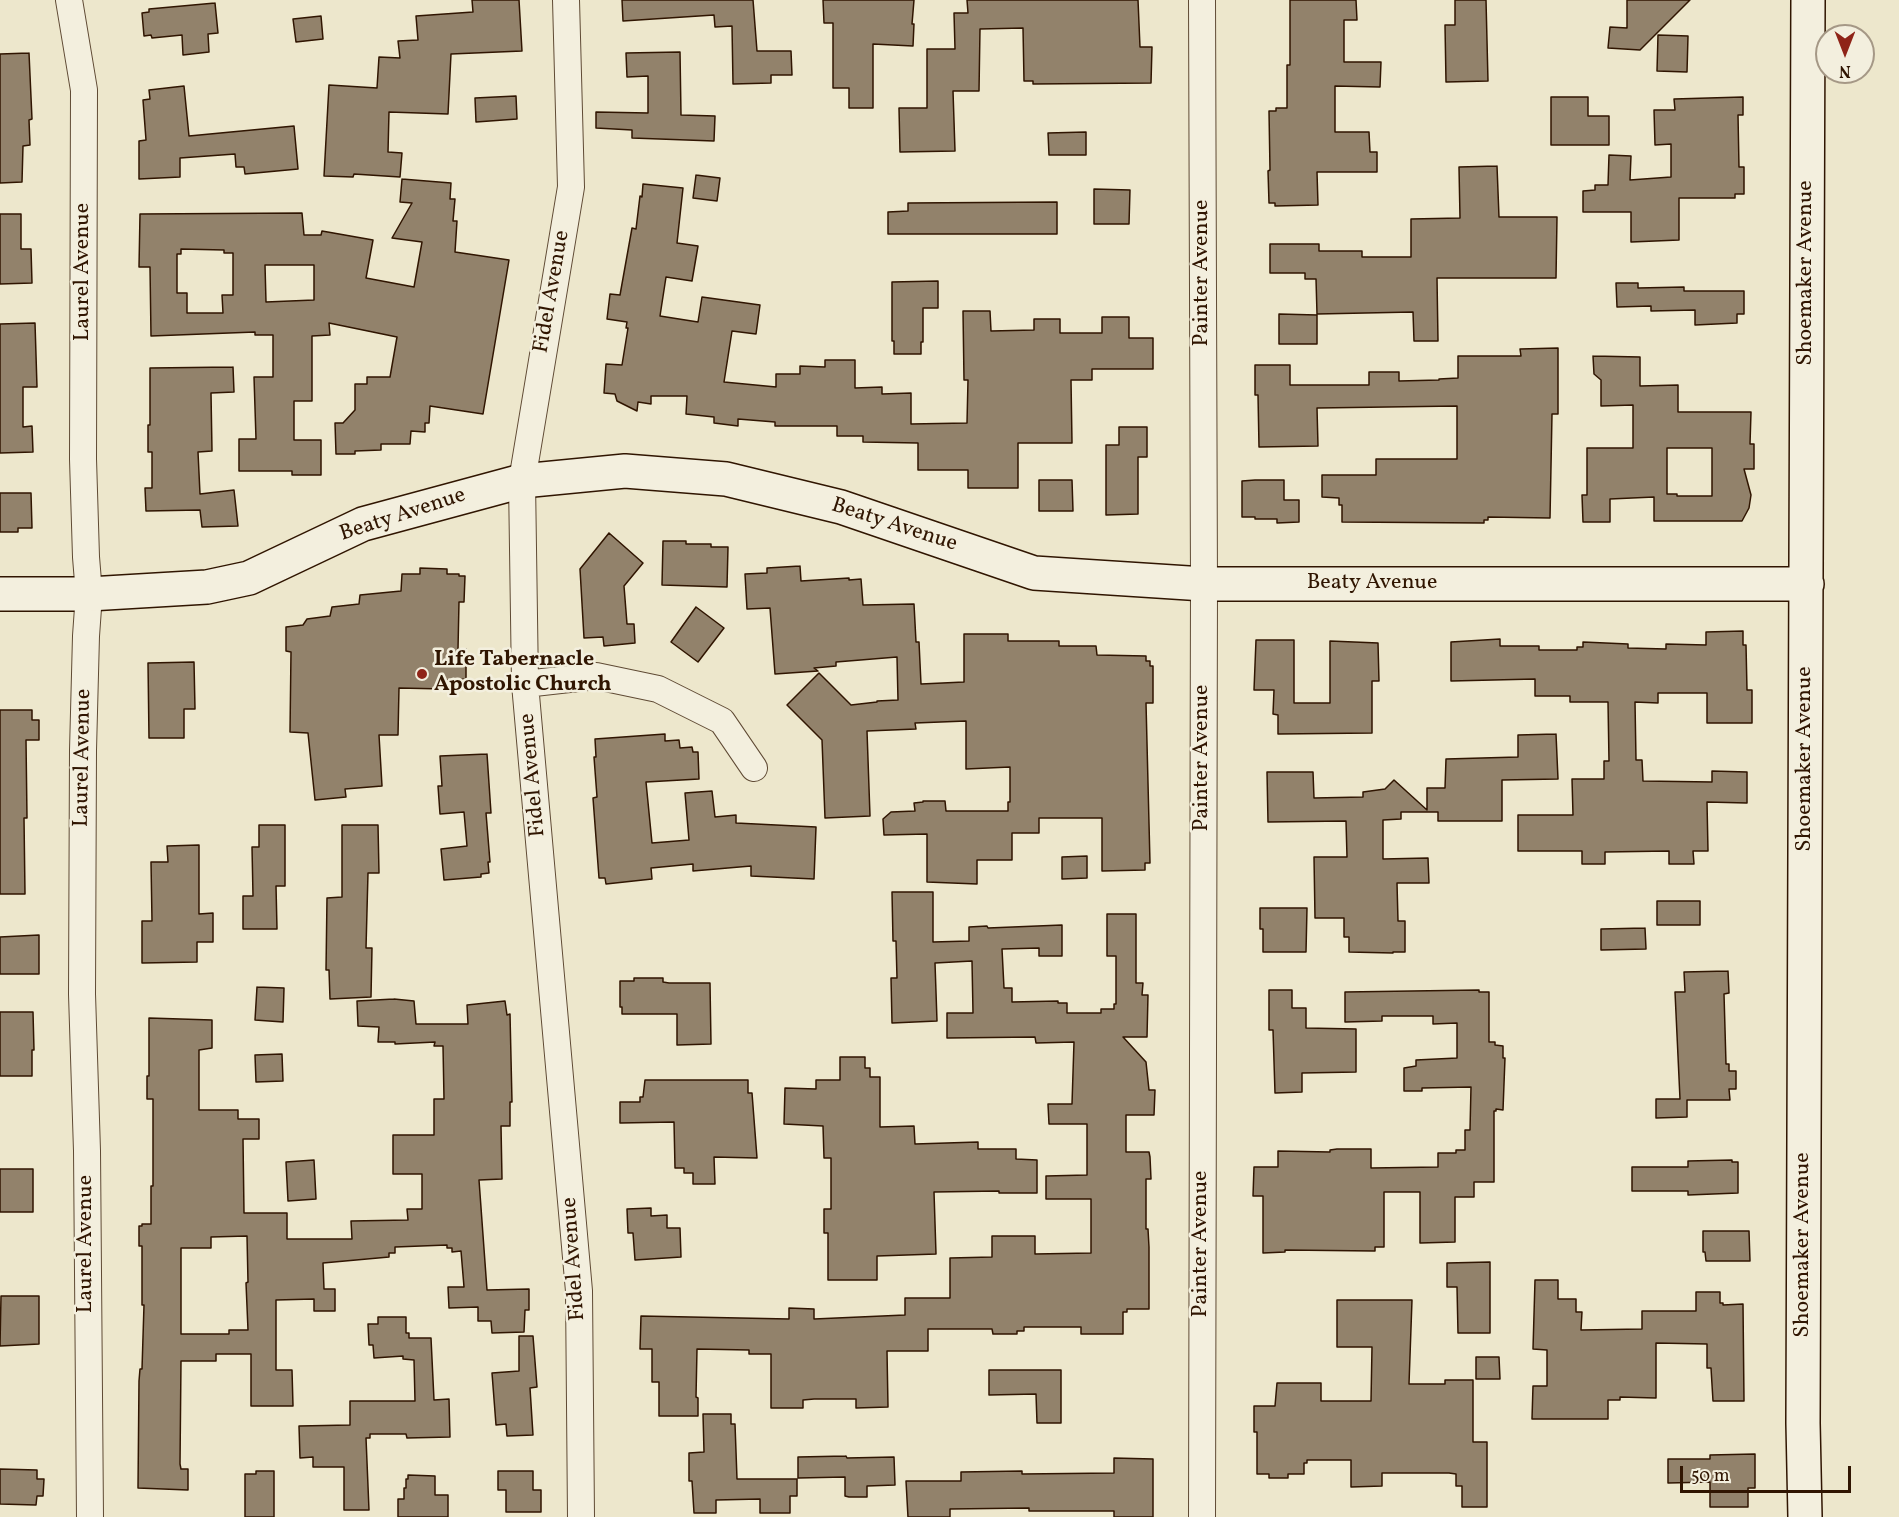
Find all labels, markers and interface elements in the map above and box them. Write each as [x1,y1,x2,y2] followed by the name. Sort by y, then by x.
[1815,24,1875,84] north arrow
[1839,59,1851,81] text: N
[1794,180,1820,366] street label: Shoemaker Avenue
[1190,199,1216,347] street label: Painter Avenue
[71,203,97,341] street label: Laurel Avenue
[529,229,577,355] street label: Fidel Avenue
[337,483,469,549] street label: Beaty Avenue
[828,493,960,559] street label: Beaty Avenue
[1307,571,1437,597] street label: Beaty Avenue
[434,648,612,700] place label: Life Tabernacle Apostolic Church
[1793,666,1819,852] street label: Shoemaker Avenue
[415,667,429,681] marker: Life Tabernacle Apostolic Church
[1190,684,1216,832] street label: Painter Avenue
[70,689,98,827] street label: Laurel Avenue
[515,712,553,838] street label: Fidel Avenue
[1791,1152,1817,1338] street label: Shoemaker Avenue
[1189,1170,1215,1318] street label: Painter Avenue
[74,1175,100,1313] street label: Laurel Avenue
[558,1196,592,1322] street label: Fidel Avenue
[1683,1454,1854,1492] scale bar
[1691,1464,1730,1489] text: 50 m

